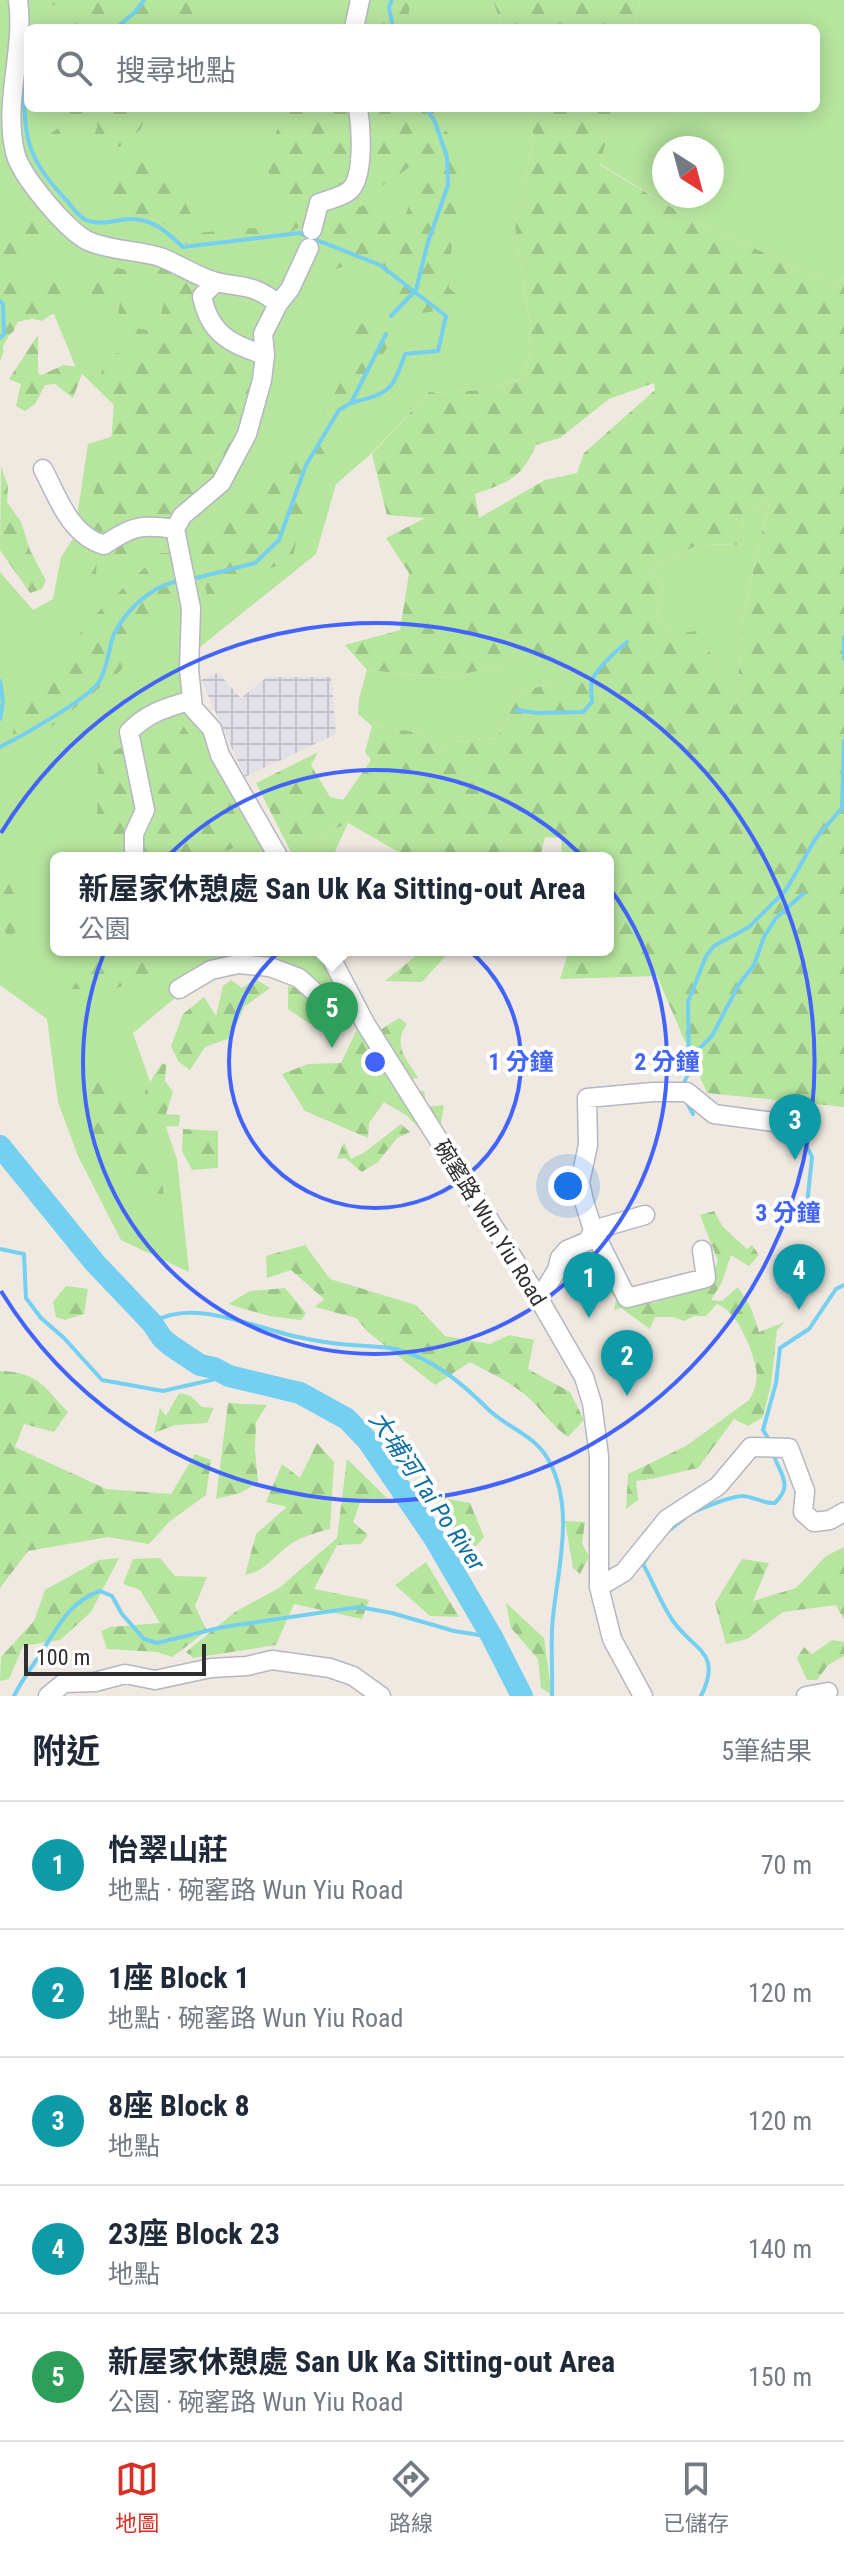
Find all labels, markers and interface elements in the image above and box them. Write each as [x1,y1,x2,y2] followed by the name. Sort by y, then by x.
[24,24,820,112] search box
[52,46,96,90] icon: search
[116,53,236,88] text: 搜尋地點
[652,136,724,208] north arrow
[50,852,614,956] popup
[78,871,586,906] text: 新屋家休憩處 San Uk Ka Sitting-out Area
[78,914,130,944] text: 公園
[306,982,358,1048] pin: 5
[361,1048,389,1076] centre of rings
[488,1048,554,1076] text: 1 分鐘
[634,1048,700,1076] text: 2 分鐘
[769,1094,821,1160] pin: 3
[429,1136,551,1310] street label: 碗窰路 Wun Yiu Road
[548,1166,588,1206] your location
[755,1199,821,1227] text: 3 分鐘
[773,1244,825,1310] pin: 4
[563,1252,615,1318] pin: 1
[601,1330,653,1396] pin: 2
[363,1406,491,1577] water label: 大埔河 Tai Po River
[24,1640,206,1676] scale bar
[36,1645,90,1670] text: 100 m
[32,1731,100,1771] text: 附近
[721,1736,812,1766] text: 5筆結果
[108,1832,228,1867] text: 怡翠山莊
[51,1850,65,1880] text: 1
[761,1850,812,1880] text: 70 m
[108,1875,403,1905] text: 地點 · 碗窰路 Wun Yiu Road
[108,1960,250,1995] text: 1座 Block 1
[51,1978,65,2008] text: 2
[748,1978,812,2008] text: 120 m
[108,2003,403,2033] text: 地點 · 碗窰路 Wun Yiu Road
[108,2088,250,2123] text: 8座 Block 8
[51,2106,65,2136] text: 3
[748,2106,812,2136] text: 120 m
[108,2131,160,2161] text: 地點
[108,2216,280,2251] text: 23座 Block 23
[51,2234,65,2264] text: 4
[748,2234,812,2264] text: 140 m
[108,2259,160,2289] text: 地點
[108,2344,615,2379] text: 新屋家休憩處 San Uk Ka Sitting-out Area
[51,2362,65,2392] text: 5
[748,2362,812,2392] text: 150 m
[108,2387,403,2417] text: 公園 · 碗窰路 Wun Yiu Road
[115,2457,159,2537] tab: 地圖
[389,2457,433,2537] tab: 路線
[663,2457,729,2537] tab: 已儲存

